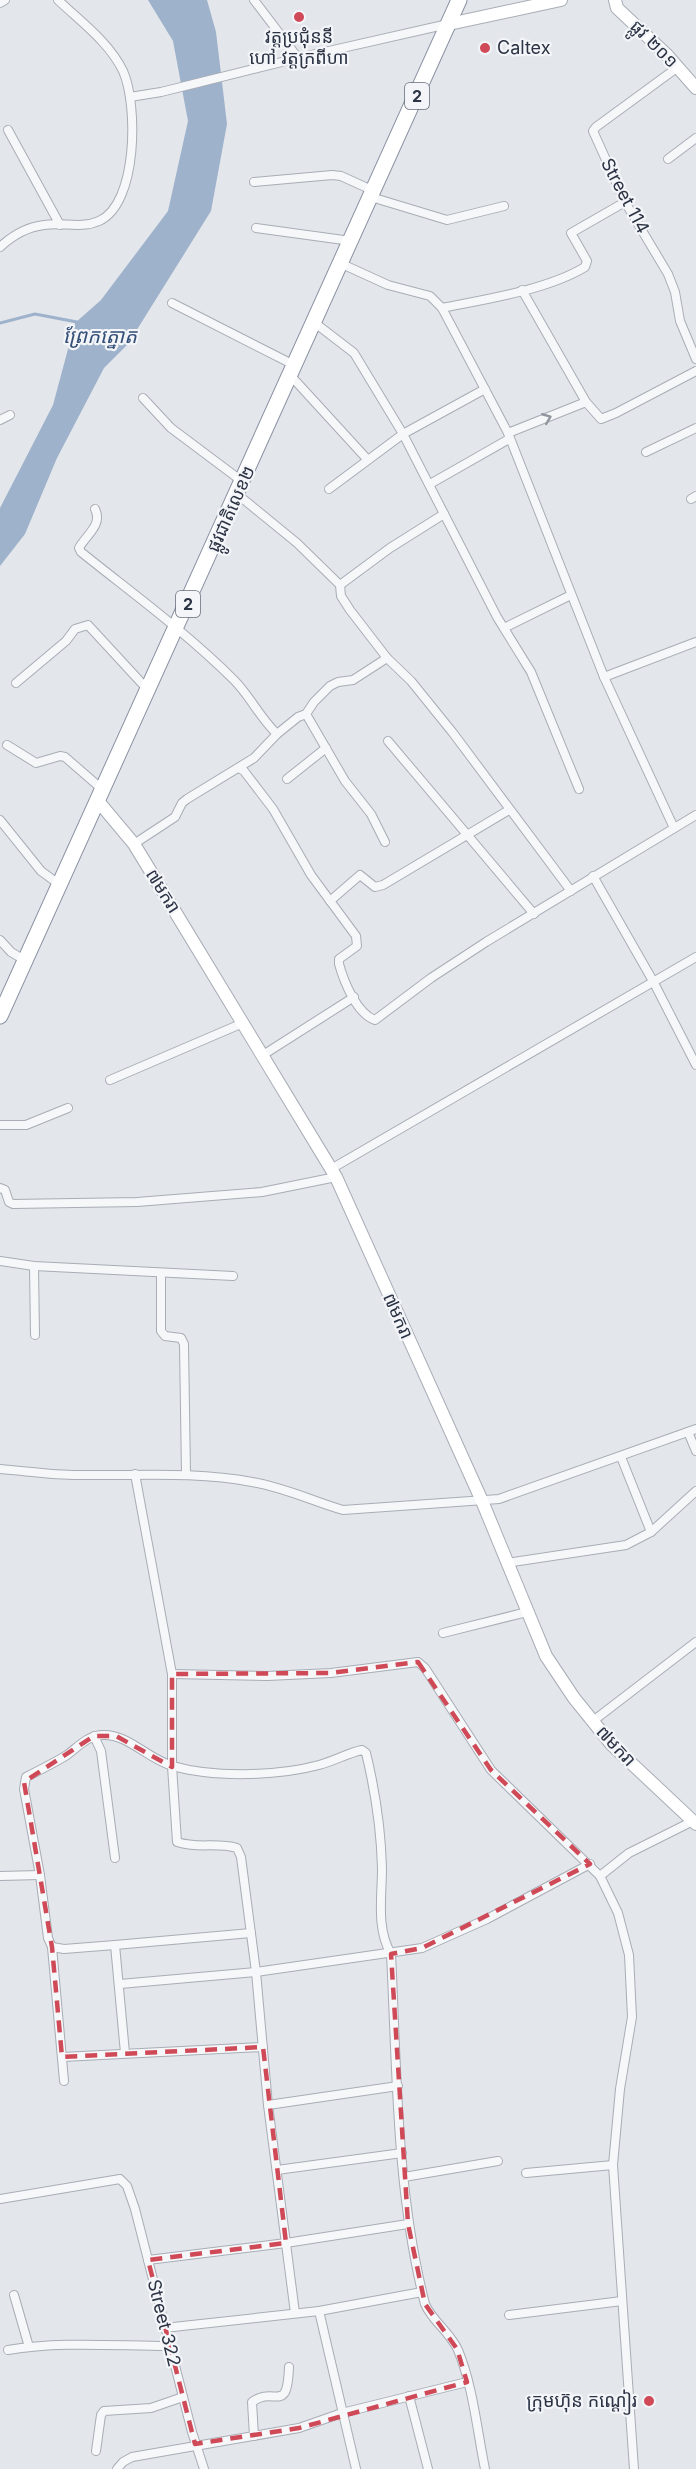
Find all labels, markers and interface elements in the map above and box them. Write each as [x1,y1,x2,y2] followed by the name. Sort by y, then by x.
[292,10,306,24] marker: វត្តប្រជុំននី ហៅ វត្តក្រពីហា
[622,15,683,76] street label: ផ្លូវ ២០១
[249,26,349,69] place label: វត្តប្រជុំននី ហៅ វត្តក្រពីហា
[497,37,551,58] place label: Caltex
[478,41,492,55] marker: Caltex
[405,83,429,109] road number: 2
[597,155,654,237] street label: Street 114
[63,324,138,349] water label: ព្រែកត្នោត
[541,413,552,425] one-way arrow
[202,462,265,558] street label: ផ្លូវជាតិលេខ២
[176,591,200,617] road number: 2
[142,865,185,917] street label: ៧មករា
[379,1290,418,1342] street label: ៧មករា
[592,1721,640,1770] street label: ៧មករា
[144,2277,185,2369] street label: Street 322
[526,2389,637,2415] place label: ក្រុមហ៊ុន កណ្តៀរ
[642,2394,656,2408] marker: ក្រុមហ៊ុន កណ្តៀរ

